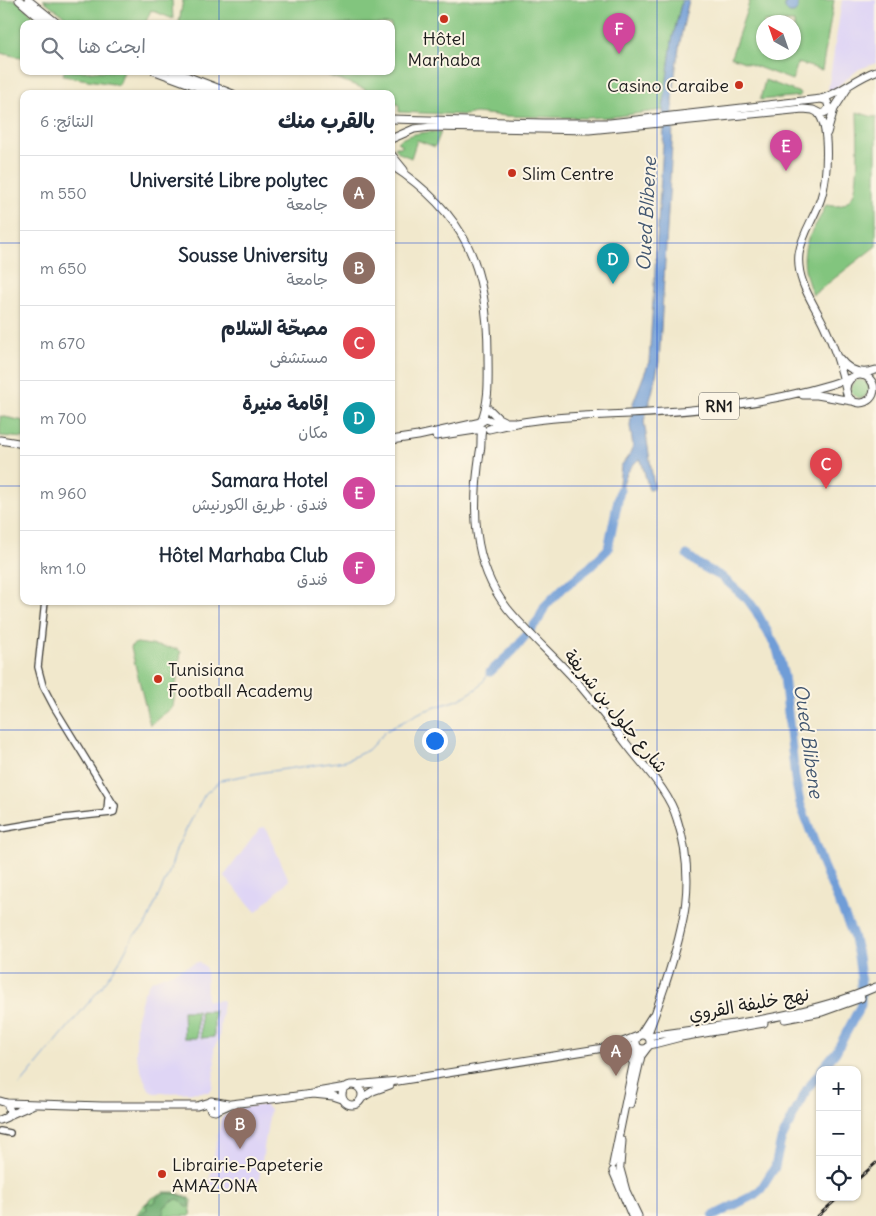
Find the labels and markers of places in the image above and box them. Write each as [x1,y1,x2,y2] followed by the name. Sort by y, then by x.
[438,13,450,25] marker: Hôtel Marhaba
[603,13,635,54] pin: F
[408,27,480,71] place label: Hôtel Marhaba
[607,74,729,97] place label: Casino Caraibe
[733,79,745,91] marker: Casino Caraibe
[770,130,802,171] pin: E
[522,162,614,185] place label: Slim Centre
[506,167,518,179] marker: Slim Centre
[597,243,629,284] pin: D
[810,448,842,489] pin: C
[168,658,313,702] place label: Tunisiana Football Academy
[152,673,164,685] marker: Tunisiana Football Academy
[600,1035,632,1076] pin: A
[224,1108,256,1149] pin: B
[172,1153,323,1197] place label: Librairie-Papeterie AMAZONA
[156,1168,168,1180] marker: Librairie-Papeterie AMAZONA

